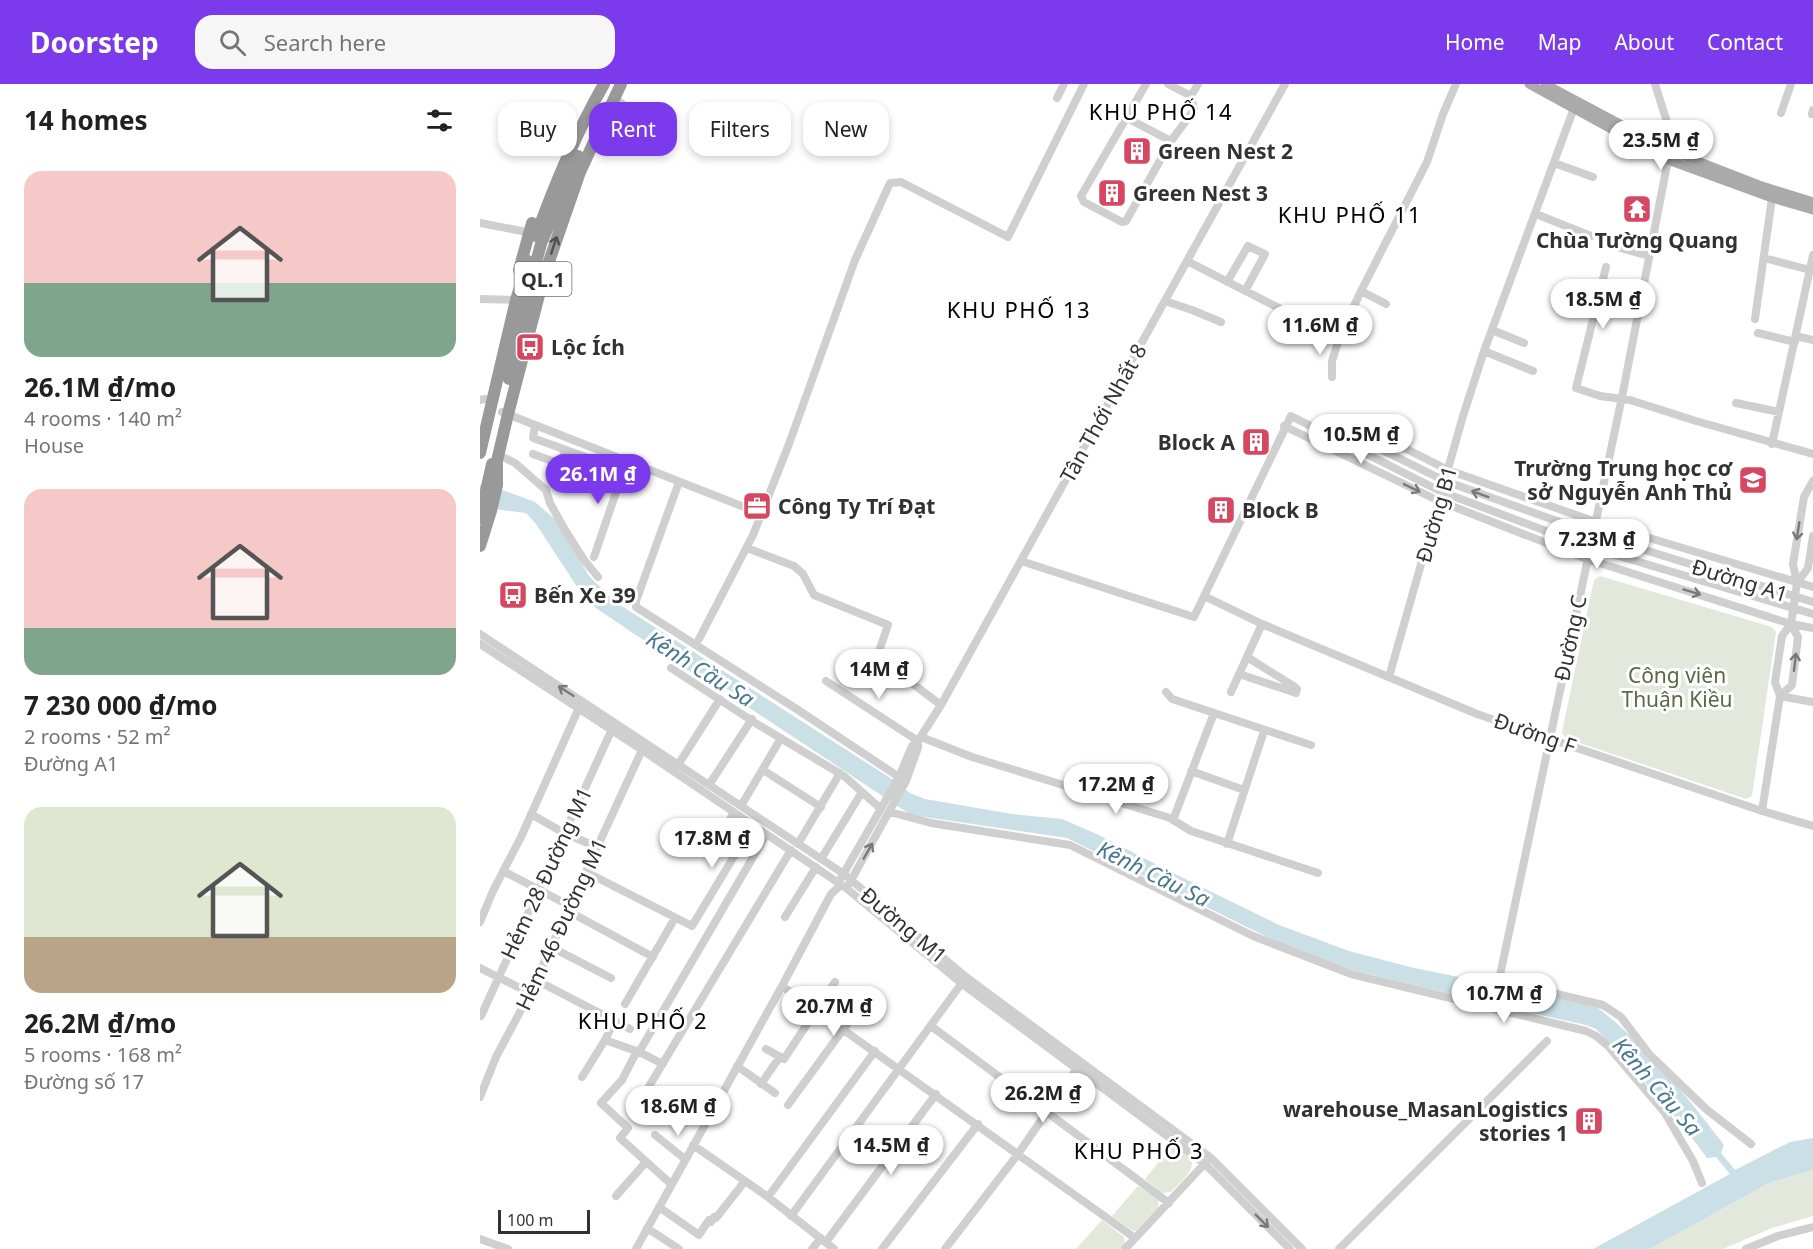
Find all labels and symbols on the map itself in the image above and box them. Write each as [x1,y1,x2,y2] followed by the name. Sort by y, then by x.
[1089,96,1233,126] district label: KHU PHỐ 14
[1606,120,1716,171] pin: 23.5M ₫
[1121,135,1153,167] building icon: Green Nest 2
[1158,137,1293,165] place label: Green Nest 2
[1096,177,1128,209] building icon: Green Nest 3
[1133,179,1268,207] place label: Green Nest 3
[1621,193,1653,225] temple icon: Chùa Tường Quang
[1278,199,1422,229] district label: KHU PHỐ 11
[1536,226,1738,254] place label: Chùa Tường Quang
[550,236,561,255] one-way arrow
[514,262,572,296] road number: QL.1
[1548,279,1658,330] pin: 18.5M ₫
[947,294,1091,324] district label: KHU PHỐ 13
[1265,305,1375,356] pin: 11.6M ₫
[514,331,546,363] bus stop icon: Lộc Ích
[551,333,625,361] place label: Lộc Ích
[1053,339,1153,487] street label: Tân Thới Nhất 8
[1306,414,1416,465] pin: 10.5M ₫
[1240,426,1272,458] building icon: Block A
[1158,428,1235,456] place label: Block A
[543,454,653,505] pin: 26.1M ₫
[1514,454,1733,506] place label: Trường Trung học cơ sở Nguyễn Anh Thủ
[1409,462,1463,566] street label: Đường B1
[1737,464,1769,496] school or university icon: Trường Trung học cơ sở Nguyễn Anh Thủ
[1403,483,1421,495] one-way arrow
[1471,487,1490,498] one-way arrow
[741,490,773,522] office icon: Công Ty Trí Đạt
[778,492,935,520] place label: Công Ty Trí Đạt
[1205,494,1237,526] building icon: Block B
[1242,496,1319,524] place label: Block B
[1542,519,1652,570] pin: 7.23M ₫
[1793,520,1804,540] one-way arrow
[1688,552,1792,608] street label: Đường A1
[497,579,529,611] bus stop icon: Bến Xe 39
[534,581,636,609] place label: Bến Xe 39
[1682,588,1701,599] one-way arrow
[1547,593,1593,683] street label: Đường C
[641,623,761,713] water label: Kênh Cầu Sa
[837,649,921,700] pin: 14M ₫
[1790,652,1801,672] one-way arrow
[1621,661,1733,713] park label: Công viên Thuận Kiều
[558,684,575,696] one-way arrow
[1490,706,1580,760] street label: Đường F
[1061,764,1171,815] pin: 17.2M ₫
[494,782,598,964] street label: Hẻm 28 Đường M1
[657,818,767,869] pin: 17.8M ₫
[509,833,613,1015] street label: Hẻm 46 Đường M1
[1093,833,1216,913] water label: Kênh Cầu Sa
[862,843,874,860] one-way arrow
[855,881,953,969] street label: Đường M1
[1449,973,1559,1024] pin: 10.7M ₫
[779,986,889,1037] pin: 20.7M ₫
[578,1005,708,1035] district label: KHU PHỐ 2
[1607,1030,1710,1142] water label: Kênh Cầu Sa
[988,1073,1098,1124] pin: 26.2M ₫
[623,1086,733,1137] pin: 18.6M ₫
[1283,1095,1568,1147] place label: warehouse_MasanLogistics stories 1
[1573,1105,1605,1137] building icon: warehouse_MasanLogistics stories 1
[836,1125,946,1176] pin: 14.5M ₫
[1074,1135,1204,1165] district label: KHU PHỐ 3
[498,1207,590,1234] scale bar
[1255,1214,1270,1229] one-way arrow

